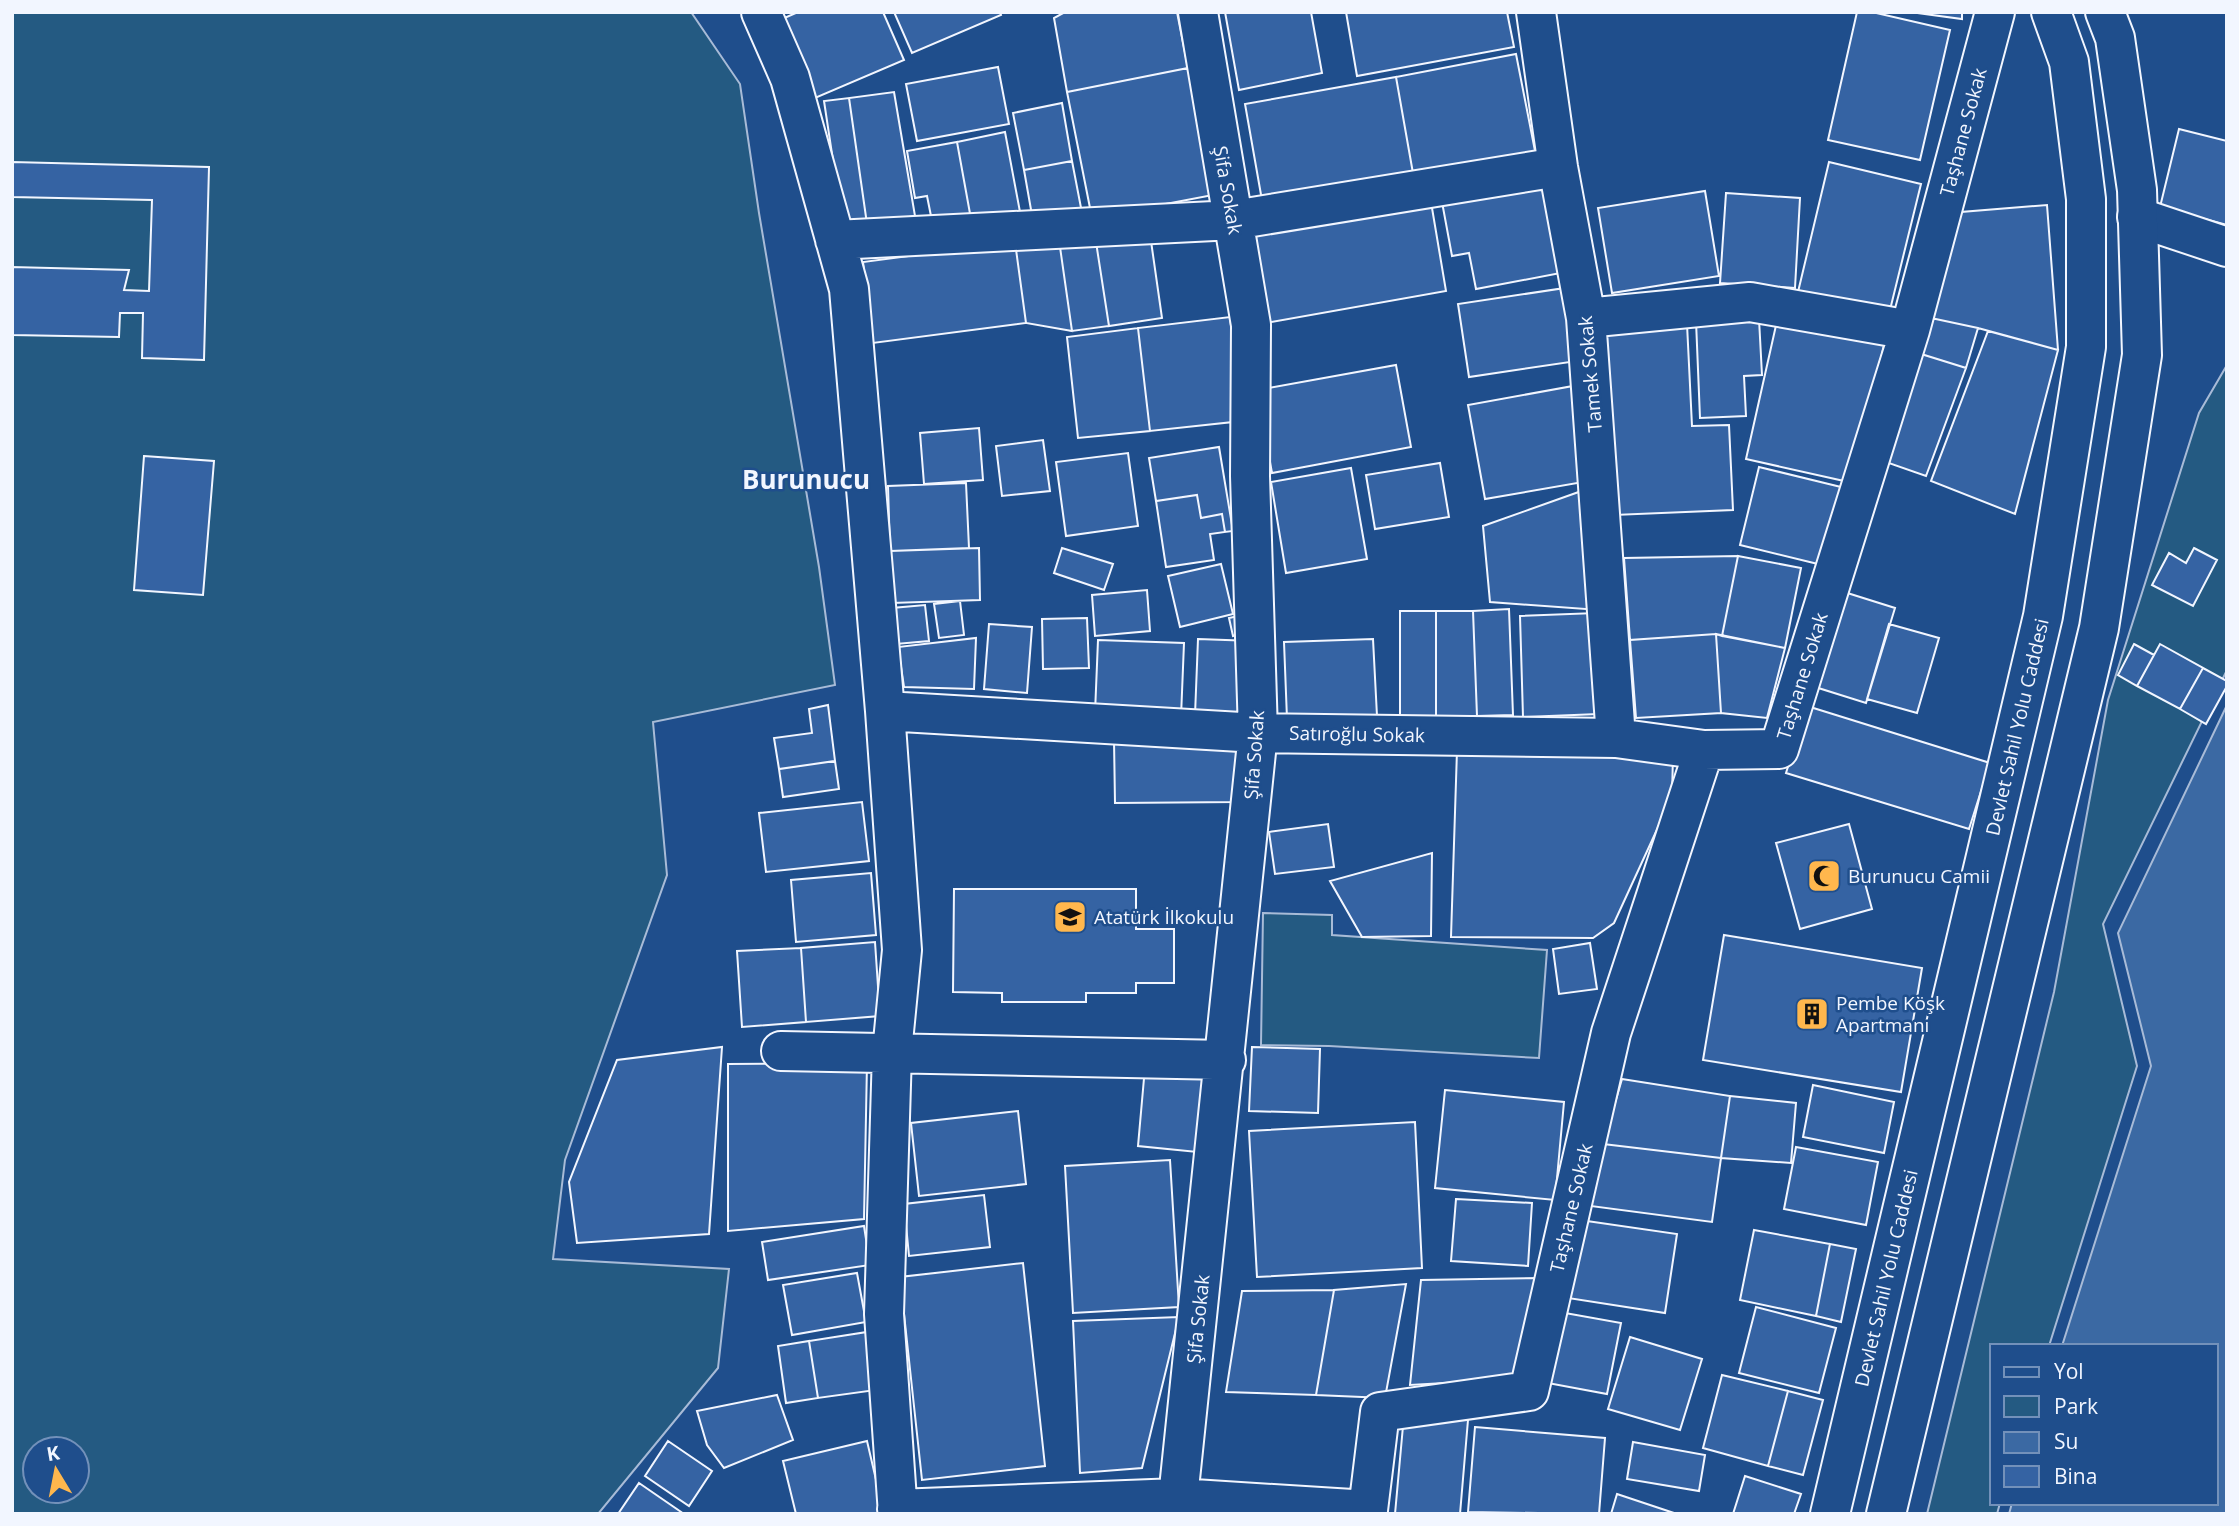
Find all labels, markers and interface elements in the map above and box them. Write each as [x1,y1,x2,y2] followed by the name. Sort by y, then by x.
[1933,65,1993,199] street label: Taşhane Sokak
[1207,144,1249,236] street label: Şifa Sokak
[1572,315,1608,433] street label: Tamek Sokak
[742,461,870,497] district label: Burunucu
[1770,609,1834,743] street label: Taşhane Sokak
[1979,616,2055,838] street label: Devlet Sahil Yolu Caddesi
[1238,709,1270,801] street label: Şifa Sokak
[1289,720,1425,748] street label: Satıroğlu Sokak
[1805,857,1843,895] mosque icon: Burunucu Camii
[1848,863,1990,889] place label: Burunucu Camii
[1051,898,1089,936] school or university icon: Atatürk İlkokulu
[1094,904,1234,930] place label: Atatürk İlkokulu
[1836,990,1945,1038] place label: Pembe Köşk Apartmanı
[1793,995,1831,1033] building icon: Pembe Köşk Apartmanı
[1543,1141,1599,1275] street label: Taşhane Sokak
[1848,1167,1924,1389] street label: Devlet Sahil Yolu Caddesi
[1180,1273,1216,1365] street label: Şifa Sokak
[1990,1344,2218,1505] legend
[2054,1357,2084,1385] text: Yol
[2054,1392,2098,1420] text: Park
[2054,1427,2078,1455] text: Su
[21,1435,91,1505] north arrow
[45,1439,62,1467] text: K
[2054,1462,2097,1490] text: Bina

